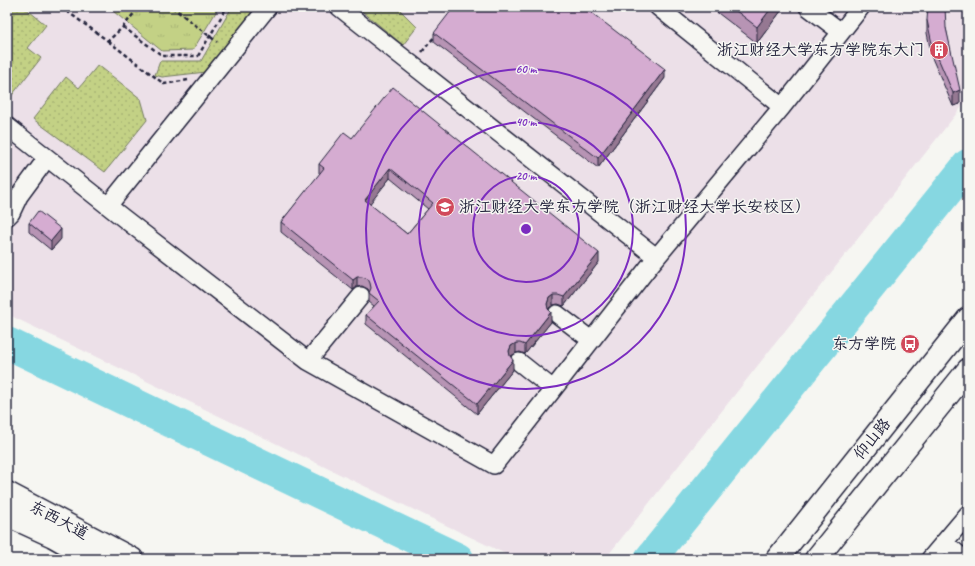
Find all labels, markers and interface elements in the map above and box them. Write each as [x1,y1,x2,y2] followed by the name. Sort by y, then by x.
[928,39,950,61] building icon: 浙江财经大学东方学院东大门
[717,40,925,60] place label: 浙江财经大学东方学院东大门
[516,61,538,77] text: 60 m
[516,114,537,130] text: 40 m
[516,168,537,184] text: 20 m
[434,196,456,218] school or university icon: 浙江财经大学东方学院（浙江财经大学长安校区）
[459,197,811,217] place label: 浙江财经大学东方学院（浙江财经大学长安校区）
[519,222,533,236] centre of rings
[899,333,921,355] bus stop icon: 东方学院
[832,334,896,354] place label: 东方学院
[849,414,895,464] street label: 仰山路
[26,496,92,544] street label: 东西大道

